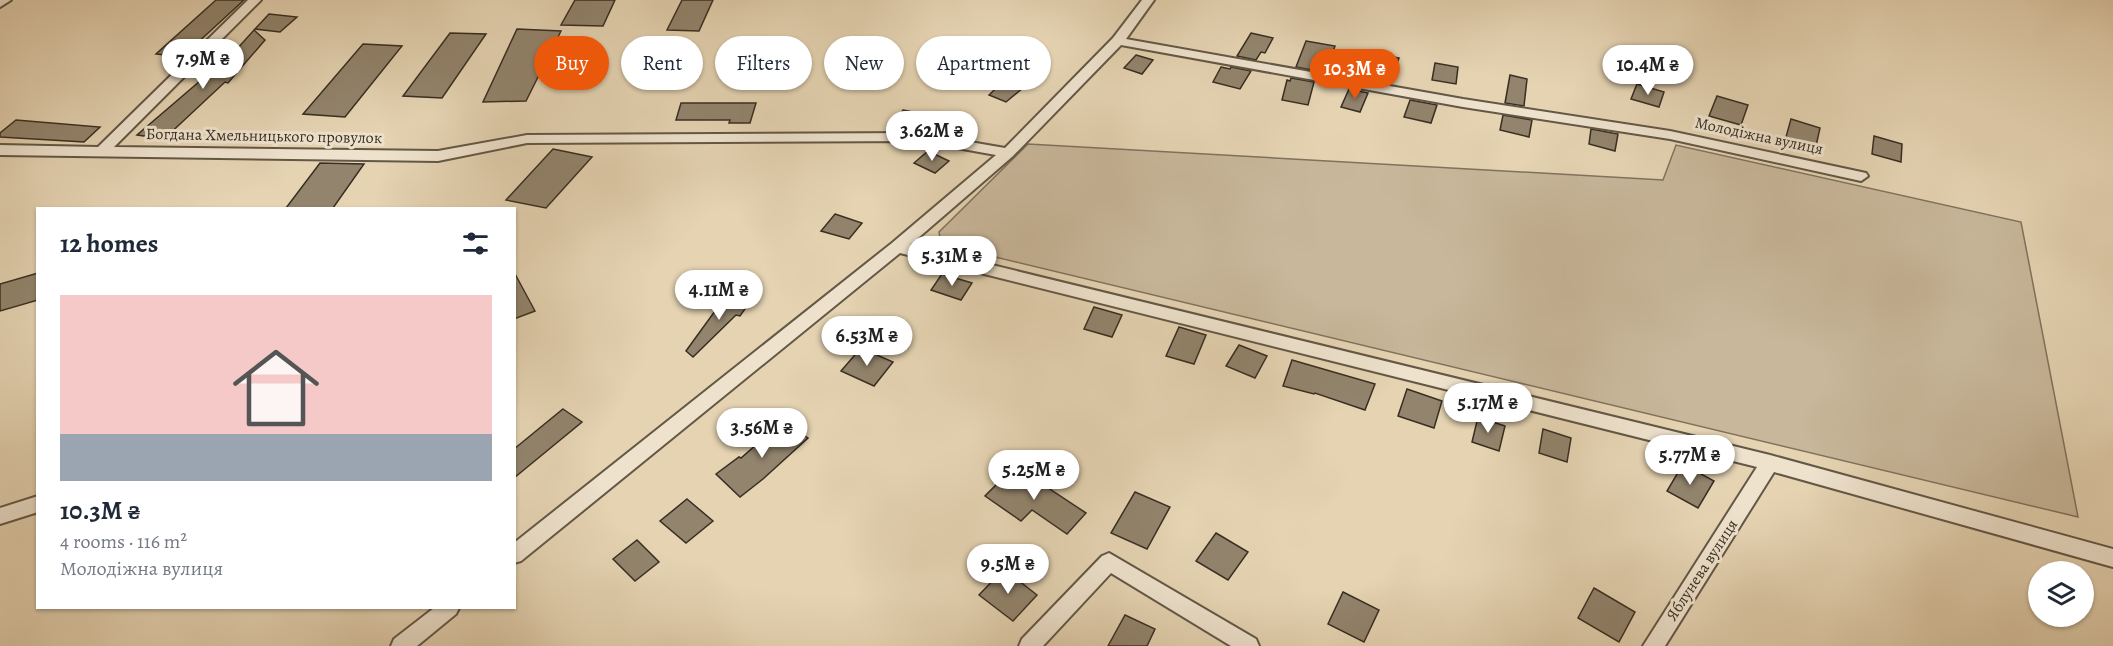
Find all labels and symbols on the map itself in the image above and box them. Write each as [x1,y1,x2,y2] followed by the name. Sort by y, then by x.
[154,39,252,90] pin: 7.9M ₴
[1593,45,1703,96] pin: 10.4M ₴
[1300,49,1410,100] pin: 10.3M ₴
[877,111,987,162] pin: 3.62M ₴
[1693,112,1825,160] street label: Молодіжна вулиця
[146,123,382,149] street label: Богдана Хмельницького провулок
[897,236,1007,287] pin: 5.31M ₴
[664,270,774,321] pin: 4.11M ₴
[812,316,922,367] pin: 6.53M ₴
[1433,383,1543,434] pin: 5.17M ₴
[707,408,817,459] pin: 3.56M ₴
[1635,435,1745,486] pin: 5.77M ₴
[979,450,1089,501] pin: 5.25M ₴
[1661,515,1743,625] street label: Яблунева вулиця
[959,544,1057,595] pin: 9.5M ₴

